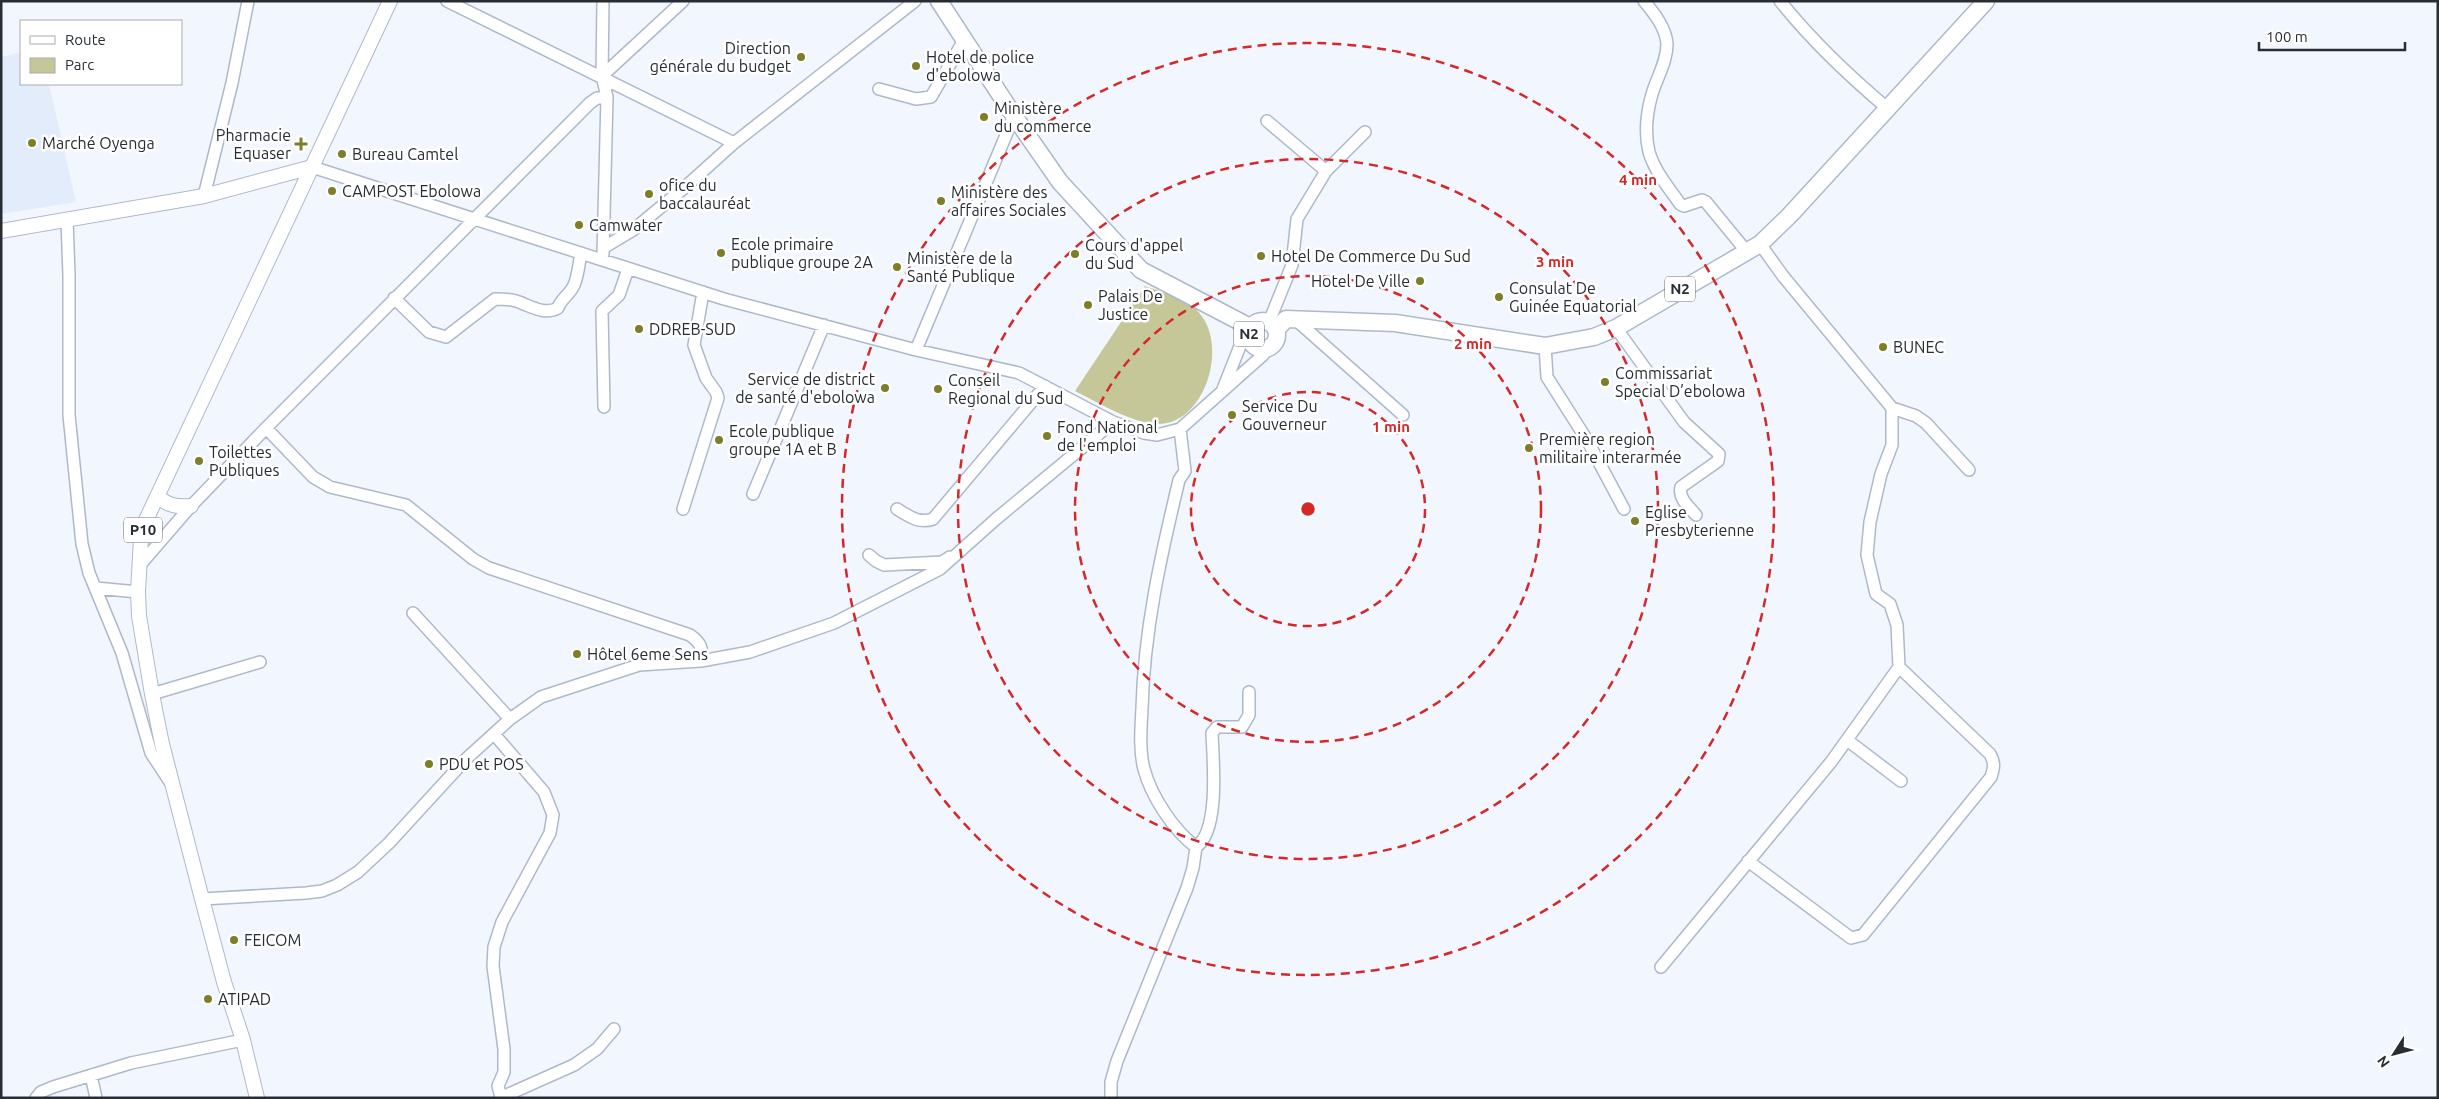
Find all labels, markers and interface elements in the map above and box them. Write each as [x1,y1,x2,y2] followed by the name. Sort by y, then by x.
[20,20,182,85] legend
[2259,20,2405,52] scale bar
[2266,28,2308,45] text: 100 m
[65,31,106,48] text: Route
[650,39,792,75] place label: Direction générale du budget
[926,48,1034,84] place label: Hotel de police d'ebolowa
[795,51,807,63] marker: Direction générale du budget
[65,56,94,73] text: Parc
[910,60,922,72] marker: Hotel de police d'ebolowa
[994,99,1092,135] place label: Ministère du commerce
[978,111,990,123] marker: Ministère du commerce
[216,126,291,162] place label: Pharmacie Equaser
[42,134,155,152] place label: Marché Oyenga
[26,137,38,149] marker: Marché Oyenga
[295,138,307,150] marker: Pharmacie Equaser
[352,145,458,163] place label: Bureau Camtel
[336,148,348,160] marker: Bureau Camtel
[1619,171,1657,188] text: 4 min
[659,176,751,212] place label: ofice du baccalauréat
[342,182,481,200] place label: CAMPOST Ebolowa
[951,183,1066,219] place label: Ministère des affaires Sociales
[326,185,338,197] marker: CAMPOST Ebolowa
[643,188,655,200] marker: ofice du baccalauréat
[935,195,947,207] marker: Ministère des affaires Sociales
[589,216,663,234] place label: Camwater
[573,219,585,231] marker: Camwater
[731,235,874,271] place label: Ecole primaire publique groupe 2A
[1085,236,1183,272] place label: Cours d'appel du Sud
[715,247,727,259] marker: Ecole primaire publique groupe 2A
[1271,247,1471,265] place label: Hotel De Commerce Du Sud
[1069,248,1081,260] marker: Cours d'appel du Sud
[907,249,1015,285] place label: Ministère de la Santé Publique
[1255,250,1267,262] marker: Hotel De Commerce Du Sud
[1536,253,1574,270] text: 3 min
[891,261,903,273] marker: Ministère de la Santé Publique
[1311,272,1410,290] place label: Hotel De Ville
[1414,275,1426,287] marker: Hotel De Ville
[1665,276,1695,302] road number: N2
[1509,279,1637,315] place label: Consulat De Guinée Equatorial
[1098,287,1163,323] place label: Palais De Justice
[1493,291,1505,303] marker: Consulat De Guinée Equatorial
[1082,299,1094,311] marker: Palais De Justice
[649,320,736,338] place label: DDREB-SUD
[1234,322,1264,346] road number: N2
[633,323,645,335] marker: DDREB-SUD
[1454,335,1492,352] text: 2 min
[1893,338,1944,356] place label: BUNEC
[1877,341,1889,353] marker: BUNEC
[1615,364,1746,400] place label: Commissariat Special D’ebolowa
[735,370,876,406] place label: Service de district de santé d'ebolowa
[948,371,1063,407] place label: Conseil Regional du Sud
[1599,376,1611,388] marker: Commissariat Special D’ebolowa
[879,382,891,394] marker: Service de district de santé d'ebolowa
[932,383,944,395] marker: Conseil Regional du Sud
[1242,397,1327,433] place label: Service Du Gouverneur
[1226,409,1238,421] marker: Service Du Gouverneur
[1057,418,1158,454] place label: Fond National de l'emploi
[1372,418,1410,435] text: 1 min
[729,422,837,458] place label: Ecole publique groupe 1A et B
[1041,430,1053,442] marker: Fond National de l'emploi
[1539,430,1682,466] place label: Première region militaire interarmée
[713,434,725,446] marker: Ecole publique groupe 1A et B
[1523,442,1535,454] marker: Première region militaire interarmée
[209,443,279,479] place label: Toilettes Publiques
[193,455,205,467] marker: Toilettes Publiques
[1299,500,1317,518] centre of rings
[1645,503,1754,539] place label: Eglise Presbyterienne
[1629,515,1641,527] marker: Eglise Presbyterienne
[124,518,162,542] road number: P10
[587,645,708,663] place label: Hôtel 6eme Sens
[571,648,583,660] marker: Hôtel 6eme Sens
[439,755,524,773] place label: PDU et POS
[423,758,435,770] marker: PDU et POS
[244,931,301,949] place label: FEICOM
[228,934,240,946] marker: FEICOM
[218,990,271,1008] place label: ATIPAD
[202,993,214,1005] marker: ATIPAD
[2369,1029,2419,1079] north arrow
[2374,1053,2393,1071] text: N

